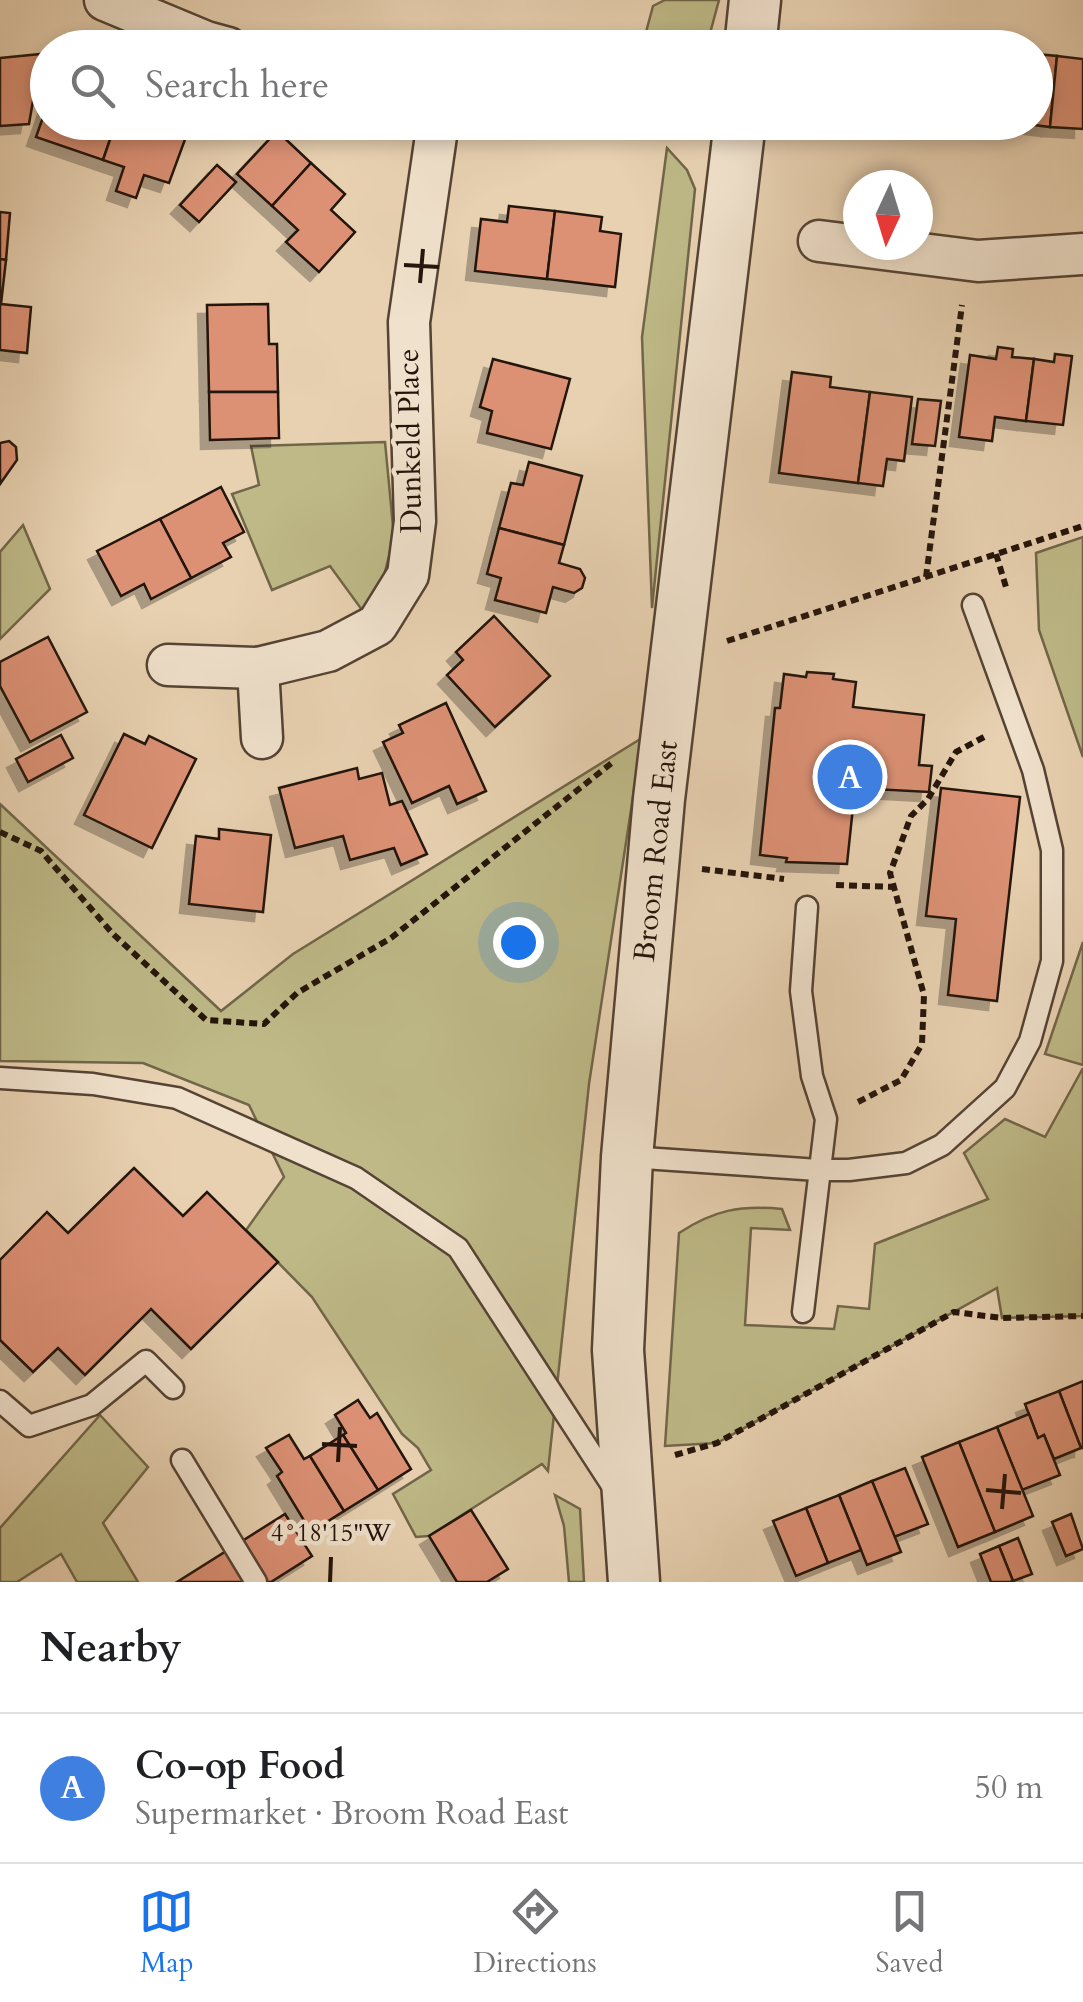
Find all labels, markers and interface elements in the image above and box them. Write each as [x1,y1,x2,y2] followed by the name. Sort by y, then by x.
[30,30,1053,140] search box
[65,58,120,113] icon: search
[145,59,329,111] text: Search here
[843,170,933,260] north arrow
[388,348,432,534] street label: Dunkeld Place
[624,738,688,964] street label: Broom Road East
[818,740,882,814] pin: A
[493,917,544,968] your location
[271,1516,392,1550] text: 4°18'15"W
[40,1619,182,1676] text: Nearby
[135,1740,345,1792] text: Co-op Food
[60,1766,85,1810] text: A
[975,1766,1043,1810] text: 50 m
[135,1792,568,1836] text: Supermarket · Broom Road East
[139,1884,194,1982] tab: Map
[473,1884,597,1982] tab: Directions
[876,1884,944,1982] tab: Saved

